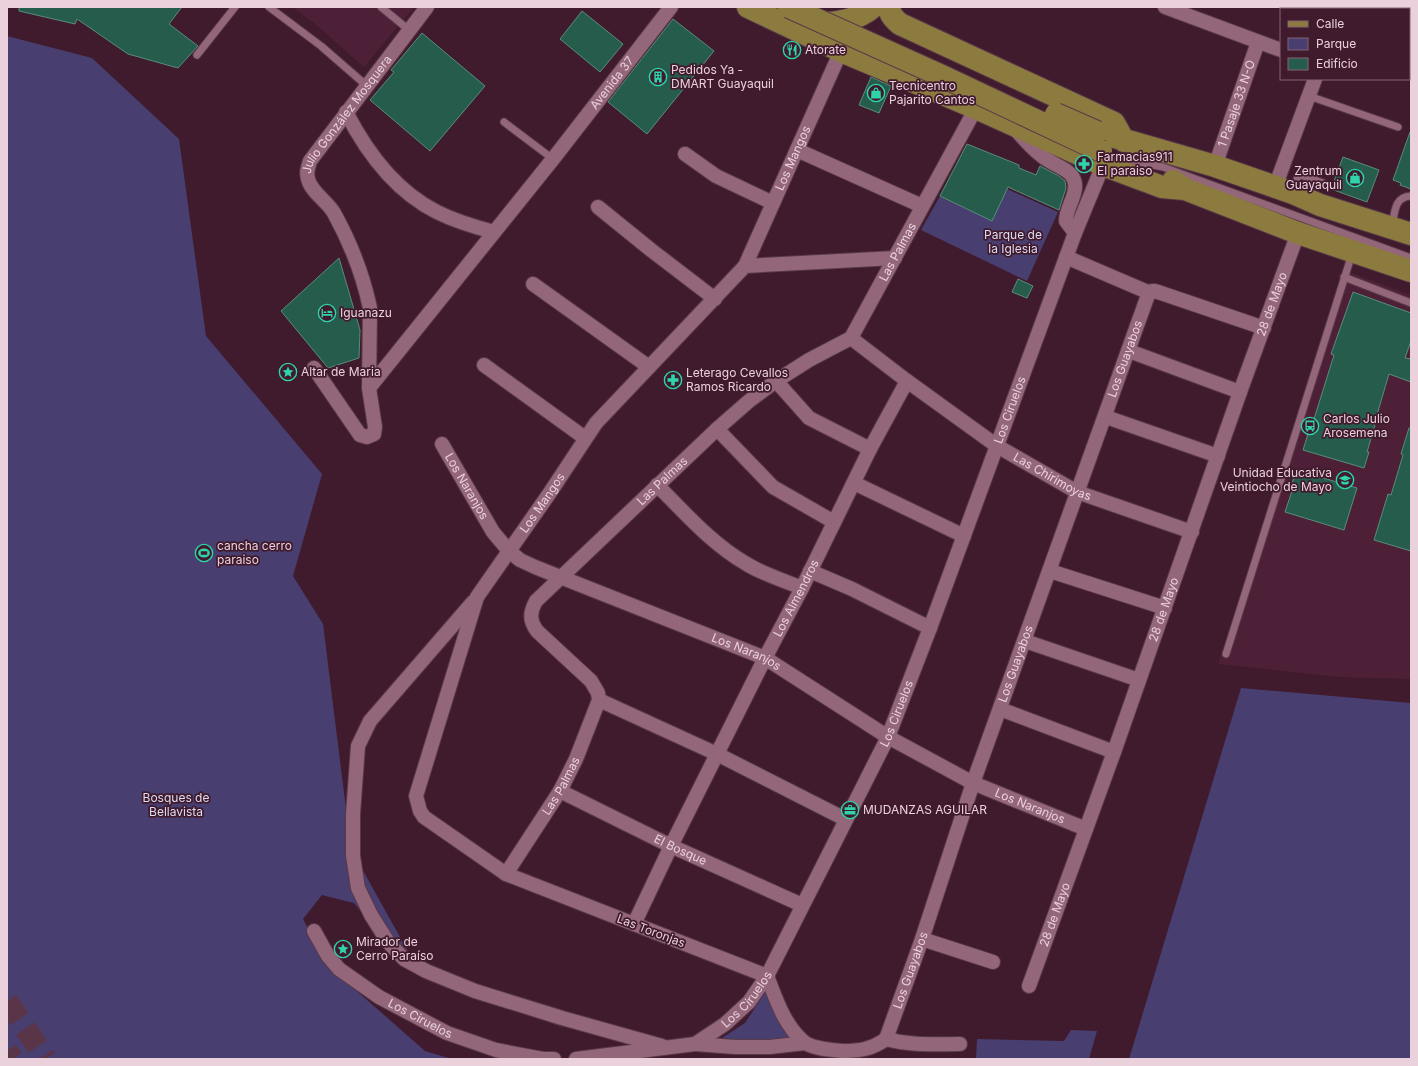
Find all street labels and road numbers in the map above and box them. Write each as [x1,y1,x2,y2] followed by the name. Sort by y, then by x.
[299,52,395,175] street label: Julio González Mosquera
[586,53,637,112] street label: Avenida 37
[1214,58,1258,149] street label: 1 Pasaje 33 N-O
[772,123,814,193] street label: Los Mangos
[875,220,919,284] street label: Las Palmas
[1253,270,1290,338] street label: 28 de Mayo
[1104,318,1145,399] street label: Los Guayabos
[990,374,1029,446] street label: Los Ciruelos
[1011,449,1093,503] street label: Las Chirimoyas
[442,450,492,522] street label: Los Naranjos
[633,453,690,508] street label: Las Palmas
[516,470,568,535] street label: Los Mangos
[770,557,822,639] street label: Los Almendros
[1145,575,1182,643] street label: 28 de Mayo
[995,623,1036,704] street label: Los Guayabos
[710,630,784,673] street label: Los Naranjos
[876,678,916,749] street label: Los Ciruelos
[539,754,583,818] street label: Las Palmas
[993,785,1067,827] street label: Los Naranjos
[652,831,709,868] street label: El Bosque
[1036,880,1073,948] street label: 28 de Mayo
[615,911,687,950] street label: Las Toronjas
[890,930,931,1011] street label: Los Guayabos
[718,969,775,1031] street label: Los Ciruelos
[386,995,454,1041] street label: Los Ciruelos

